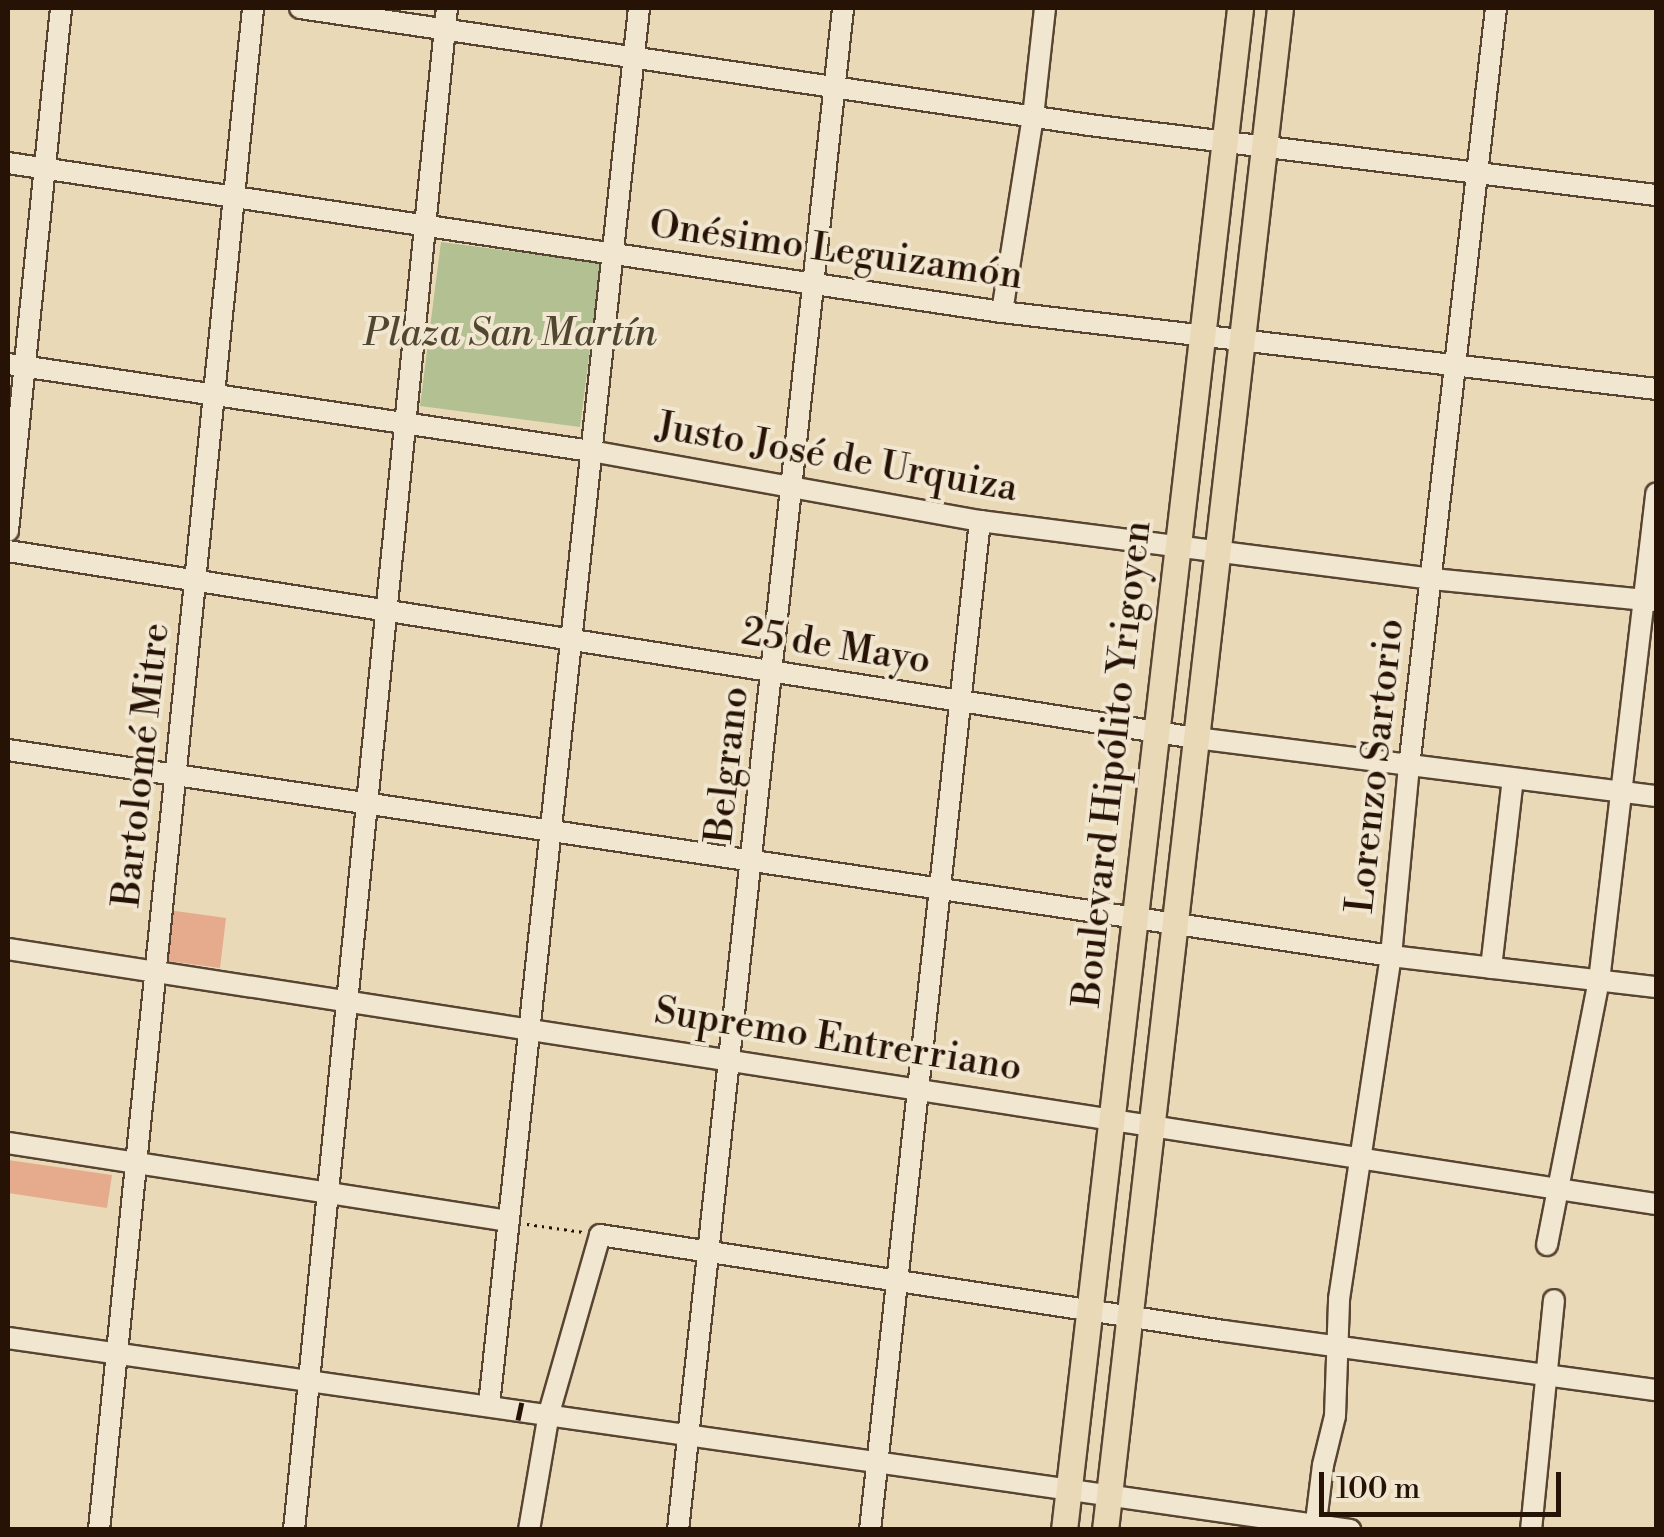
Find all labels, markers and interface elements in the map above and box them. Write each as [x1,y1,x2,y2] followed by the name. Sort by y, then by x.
[647,202,1025,300] street label: Onésimo Leguizamón
[364,311,656,357] park label: Plaza San Martín
[653,404,1021,512] street label: Justo José de Urquiza
[1065,519,1161,1009] street label: Boulevard Hipólito Yrigoyen
[738,610,934,684] street label: 25 de Mayo
[1338,617,1414,915] street label: Lorenzo Sartorio
[104,621,180,909] street label: Bartolomé Mitre
[697,684,759,846] street label: Belgrano
[651,988,1025,1092] street label: Supremo Entrerriano
[1324,1452,1566,1514] scale bar
[1336,1470,1420,1508] text: 100 m

